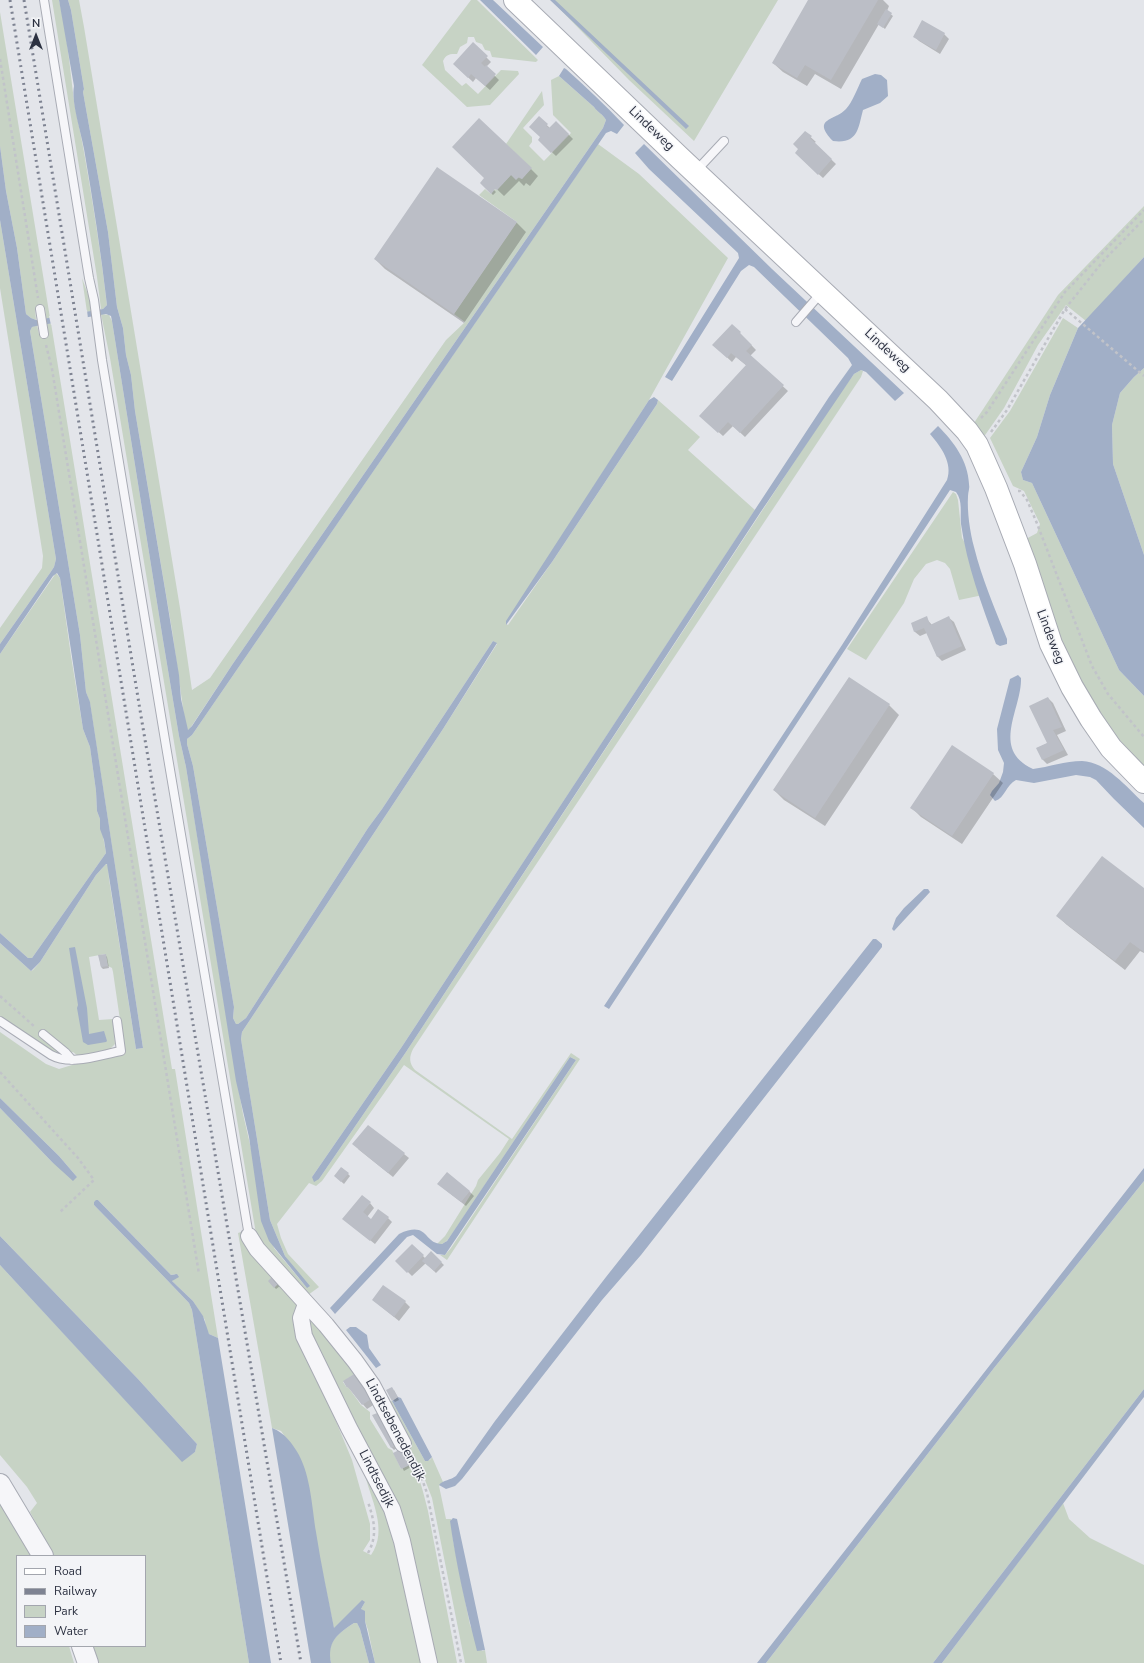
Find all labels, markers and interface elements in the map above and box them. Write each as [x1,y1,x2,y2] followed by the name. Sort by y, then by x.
[16,16,56,56] north arrow
[32,16,40,31] text: N
[625,104,677,154] street label: Lindeweg
[861,326,913,376] street label: Lindeweg
[1032,607,1068,667] street label: Lindeweg
[361,1376,429,1484] street label: Lindtsebenedendijk
[355,1447,397,1511] street label: Lindtsedijk
[16,1555,146,1647] legend
[54,1563,82,1579] text: Road
[54,1583,97,1599] text: Railway
[54,1603,78,1619] text: Park
[54,1623,88,1639] text: Water

